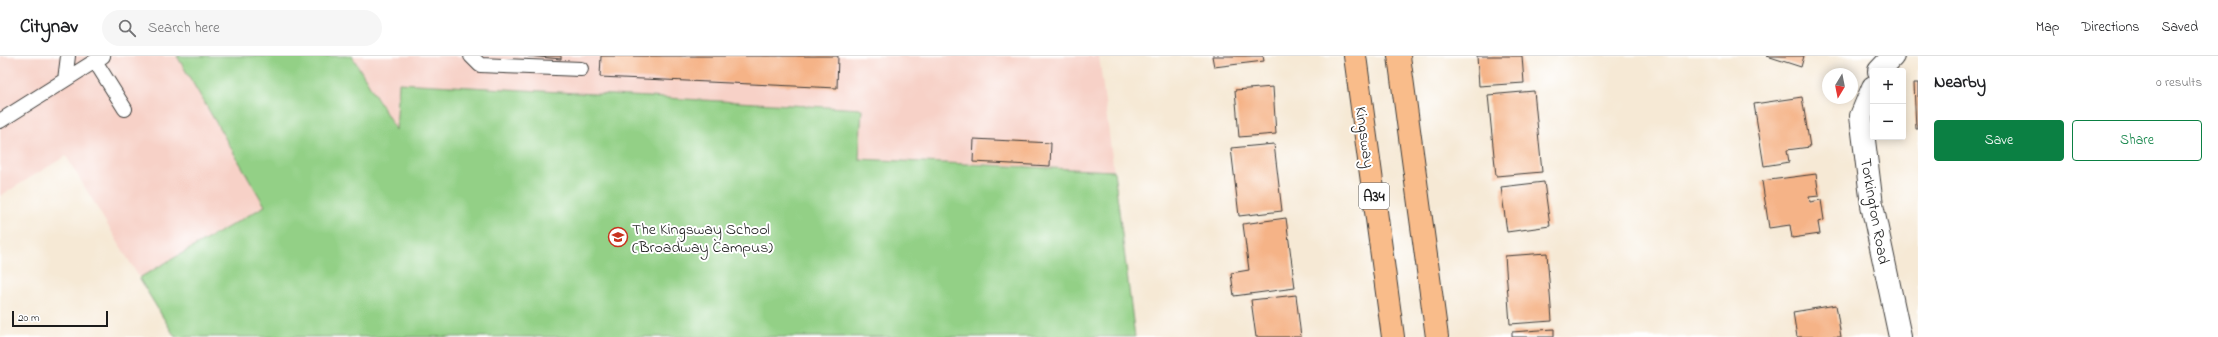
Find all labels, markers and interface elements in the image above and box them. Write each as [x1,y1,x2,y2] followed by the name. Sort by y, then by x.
[102,10,382,46] search box
[20,14,78,41] text: Citynav
[116,17,138,39] icon: search
[148,17,220,39] text: Search here
[2036,17,2059,38] text: Map
[2081,17,2139,38] text: Directions
[2161,17,2198,38] text: Saved
[1822,68,1858,104] north arrow
[1870,68,1906,140] map controls
[1870,68,1906,104] button: +
[1934,70,1986,95] text: Nearby
[2156,73,2202,92] text: 0 results
[1870,104,1906,140] button: −
[1348,105,1380,170] street label: Kingsway
[1934,120,2064,161] button: Save
[2072,120,2202,161] button: Share
[1853,156,1895,266] street label: Torkington Road
[1359,183,1389,209] road number: A34
[632,218,773,260] place label: The Kingsway School (Broadway Campus)
[607,226,629,248] school or university icon: The Kingsway School (Broadway Campus)
[12,309,108,328] scale bar
[18,310,40,326] text: 20 m

